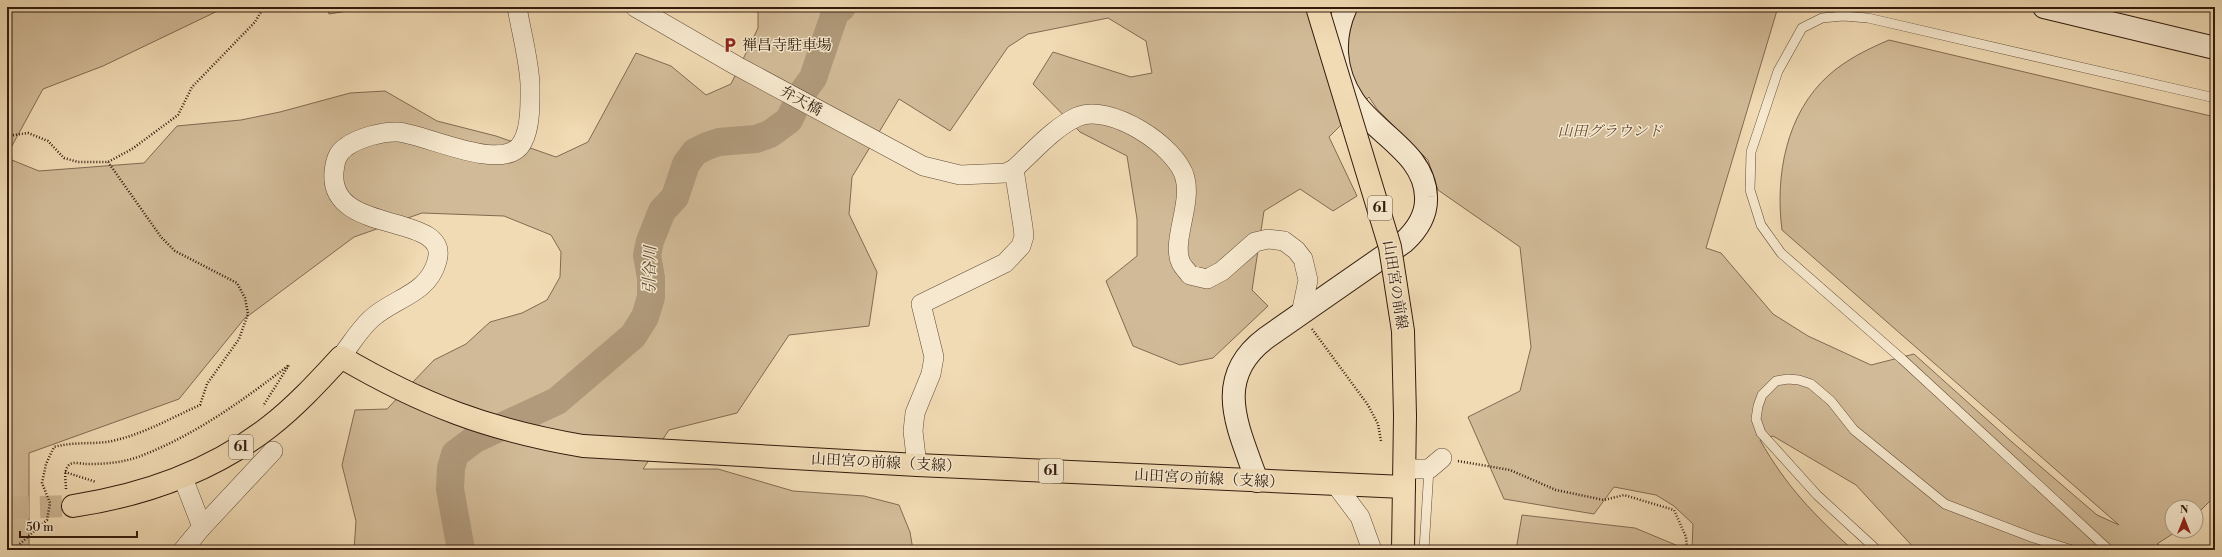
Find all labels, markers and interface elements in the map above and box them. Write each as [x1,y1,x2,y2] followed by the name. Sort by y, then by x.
[721,36,739,54] parking icon: 禅昌寺駐車場
[742,36,832,55] place label: 禅昌寺駐車場
[777,82,825,120] street label: 弁天橋
[1557,122,1663,141] park label: 山田グラウンド
[1368,196,1392,220] road number: 61
[1379,239,1411,331] street label: 山田宮の前線
[640,244,660,294] water label: 引谷川
[229,435,253,459] road number: 61
[811,450,961,476] street label: 山田宮の前線（支線）
[1039,459,1063,483] road number: 61
[1134,466,1284,492] street label: 山田宮の前線（支線）
[2164,499,2204,539] north arrow
[2180,503,2189,517] text: N
[20,513,137,539] scale bar
[26,520,54,535] text: 50 m

